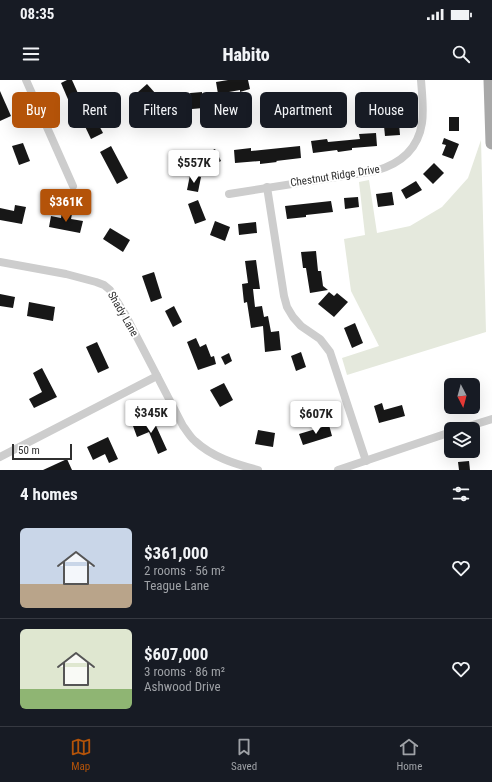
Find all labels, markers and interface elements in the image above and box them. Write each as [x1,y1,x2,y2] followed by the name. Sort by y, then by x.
[20,5,54,23] text: 08:35
[20,43,42,65] icon: menu
[450,43,472,65] icon: search
[222,44,270,65] text: Habito
[12,92,60,128] chip: Buy
[68,92,121,128] chip: Rent
[129,92,192,128] chip: Filters
[200,92,252,128] chip: New
[260,92,347,128] chip: Apartment
[355,92,418,128] chip: House
[166,150,222,184] pin: $557K
[177,155,211,170] text: $557K
[289,163,381,189] street label: Chestnut Ridge Drive
[38,189,94,223] pin: $361K
[49,194,83,209] text: $361K
[105,289,141,339] street label: Shady Lane
[444,378,480,414] north arrow
[444,378,480,458] map controls
[123,400,179,434] pin: $345K
[288,401,344,435] pin: $607K
[134,405,168,420] text: $345K
[299,406,333,421] text: $607K
[444,422,480,458] button: layers
[12,442,72,461] scale bar
[18,444,40,457] text: 50 m
[450,483,472,505] icon: filters
[20,484,78,504] text: 4 homes
[144,543,208,563] text: $361,000
[52,544,100,592] icon: home
[450,557,472,579] icon: heart
[144,563,225,578] text: 2 rooms · 56 m²
[144,578,209,593] text: Teague Lane
[144,644,208,664] text: $607,000
[52,645,100,693] icon: home
[450,658,472,680] icon: heart
[144,664,225,679] text: 3 rooms · 86 m²
[144,679,221,694] text: Ashwood Drive
[70,736,92,773] tab: Map
[231,736,257,773] tab: Saved
[397,736,422,773] tab: Home

